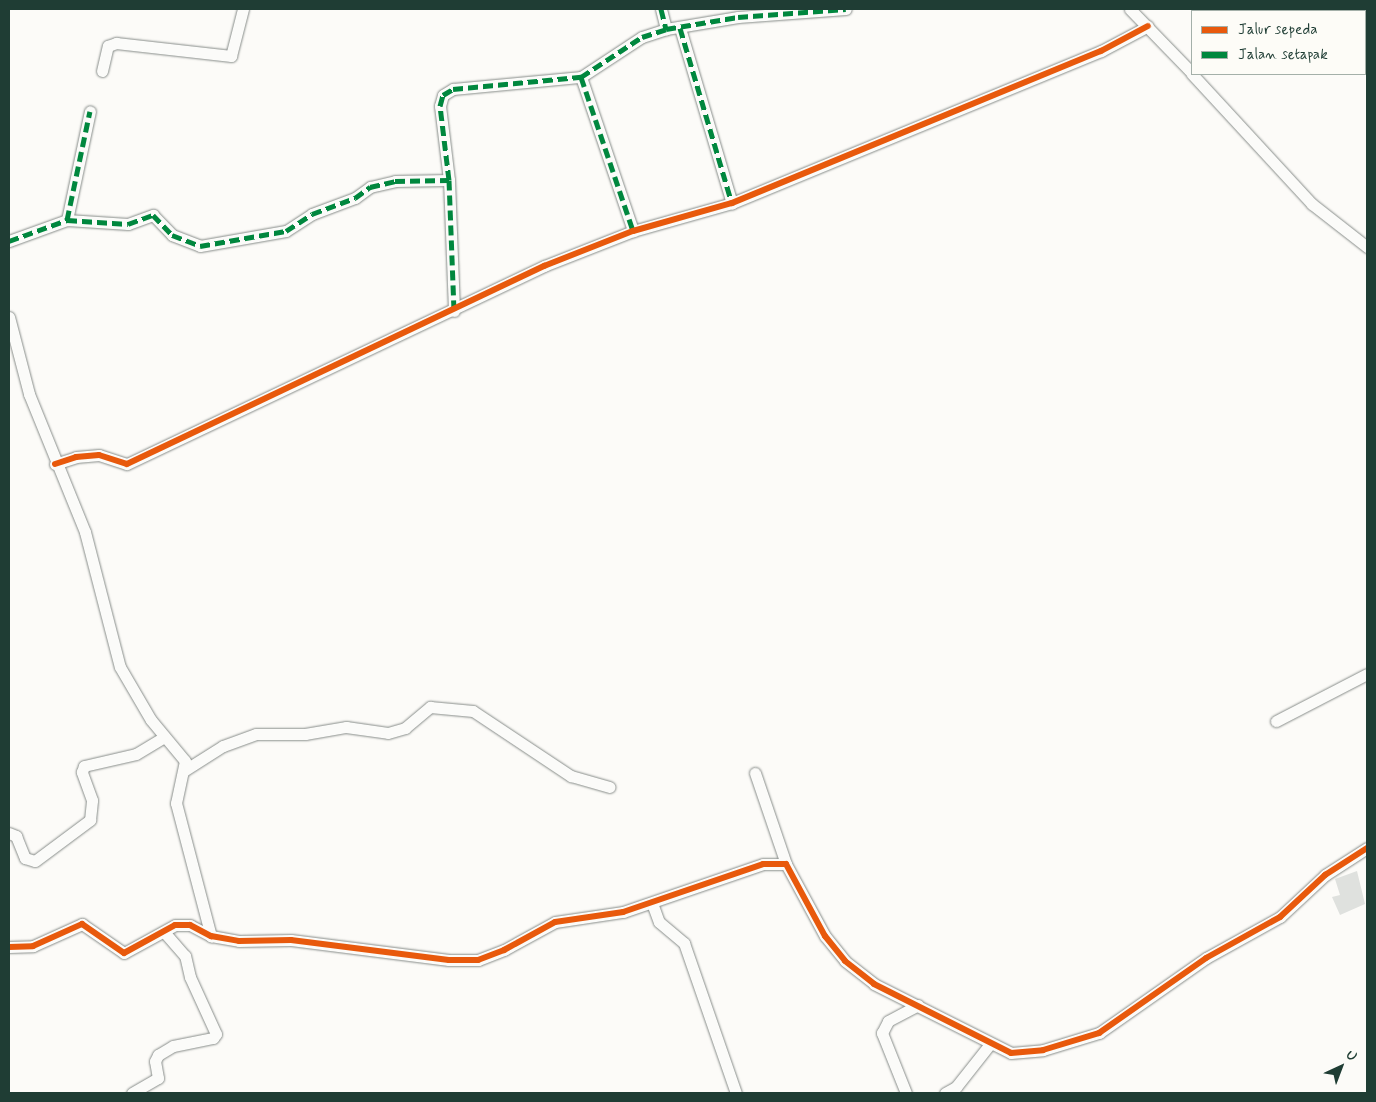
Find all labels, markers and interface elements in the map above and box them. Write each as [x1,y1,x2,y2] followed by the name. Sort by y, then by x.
[1191,10,1366,75] legend
[1238,20,1318,40] text: Jalur sepeda
[1238,45,1328,65] text: Jalan setapak
[1316,1042,1366,1092] north arrow
[1342,1046,1361,1066] text: U

